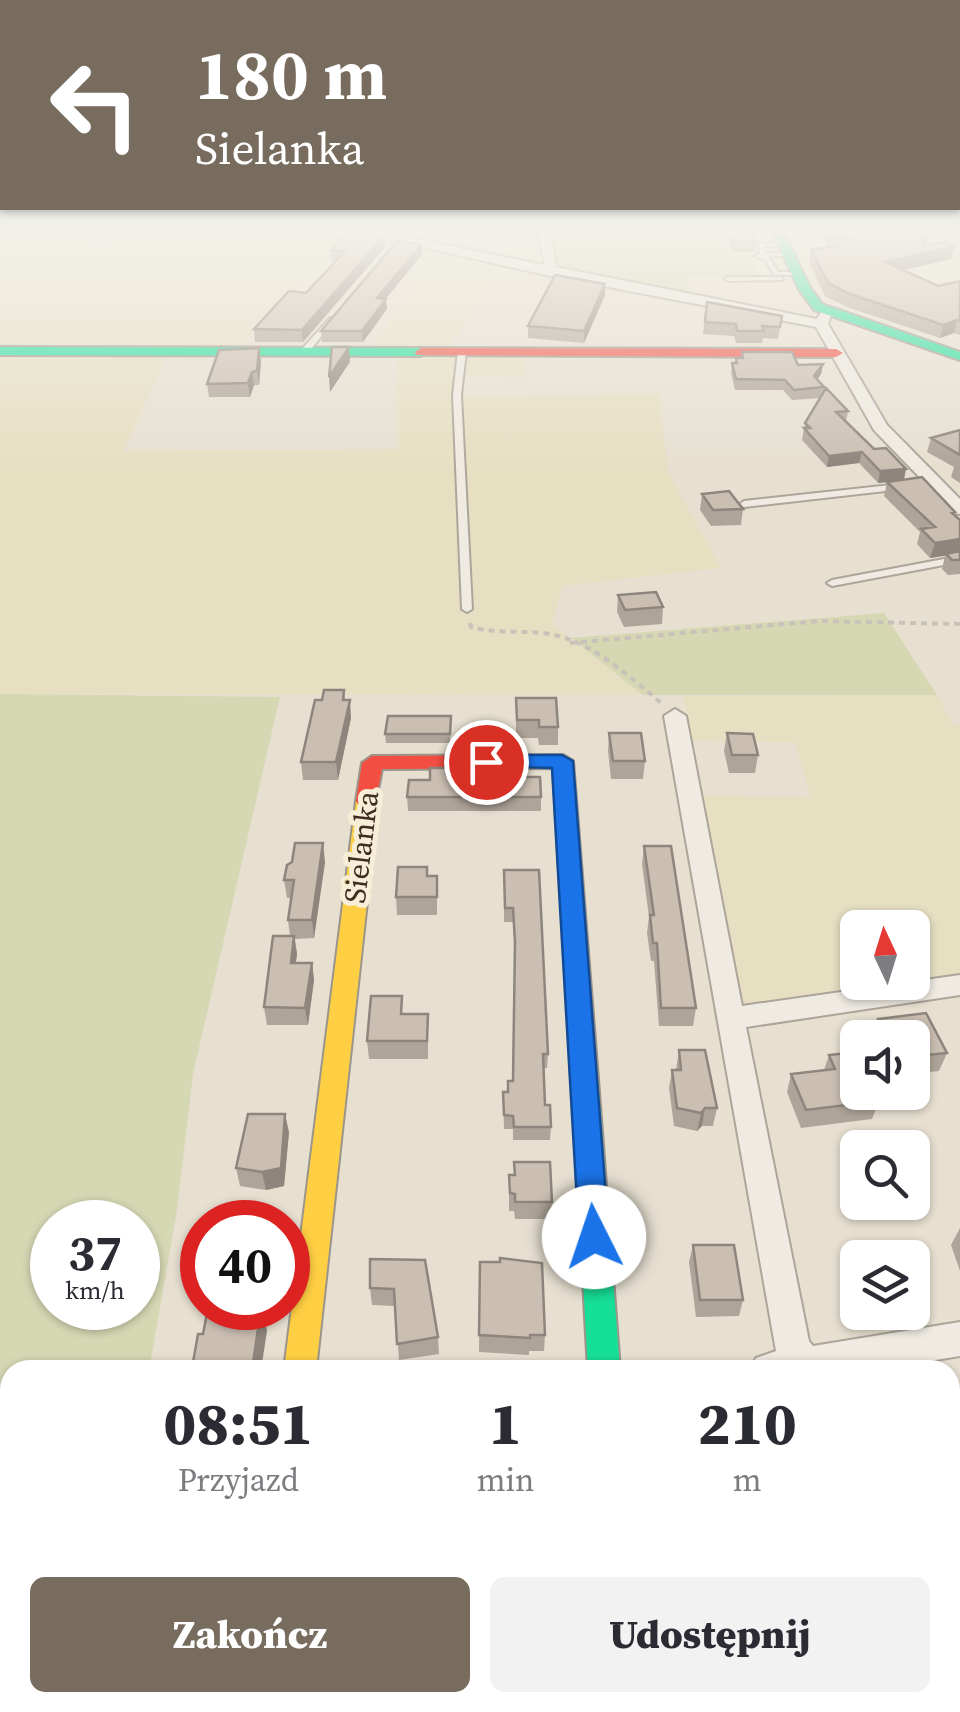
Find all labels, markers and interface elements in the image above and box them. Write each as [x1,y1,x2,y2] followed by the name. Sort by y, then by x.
[195,26,387,122] text: 180 m
[30,40,160,170] icon: left
[195,117,364,179] text: Sielanka
[444,720,529,805] pin
[459,735,514,790] icon: arrive
[334,788,388,906] street label: Sielanka
[840,910,930,1000] north arrow
[840,910,930,1330] map controls
[840,1020,930,1110] button: sound
[840,1130,930,1220] button: search
[542,1185,646,1289] position arrow
[180,1200,310,1330] speed limit sign: 40
[68,1218,122,1287] text: 37
[840,1240,930,1330] button: layers
[65,1273,125,1307] text: km/h
[163,1382,313,1464] text: 08:51
[489,1382,522,1464] text: 1
[698,1382,797,1464] text: 210
[178,1458,299,1502] text: Przyjazd
[477,1458,534,1502] text: min
[733,1458,762,1502] text: m
[30,1577,470,1692] button: Zakończ
[490,1577,930,1692] button: Udostępnij

